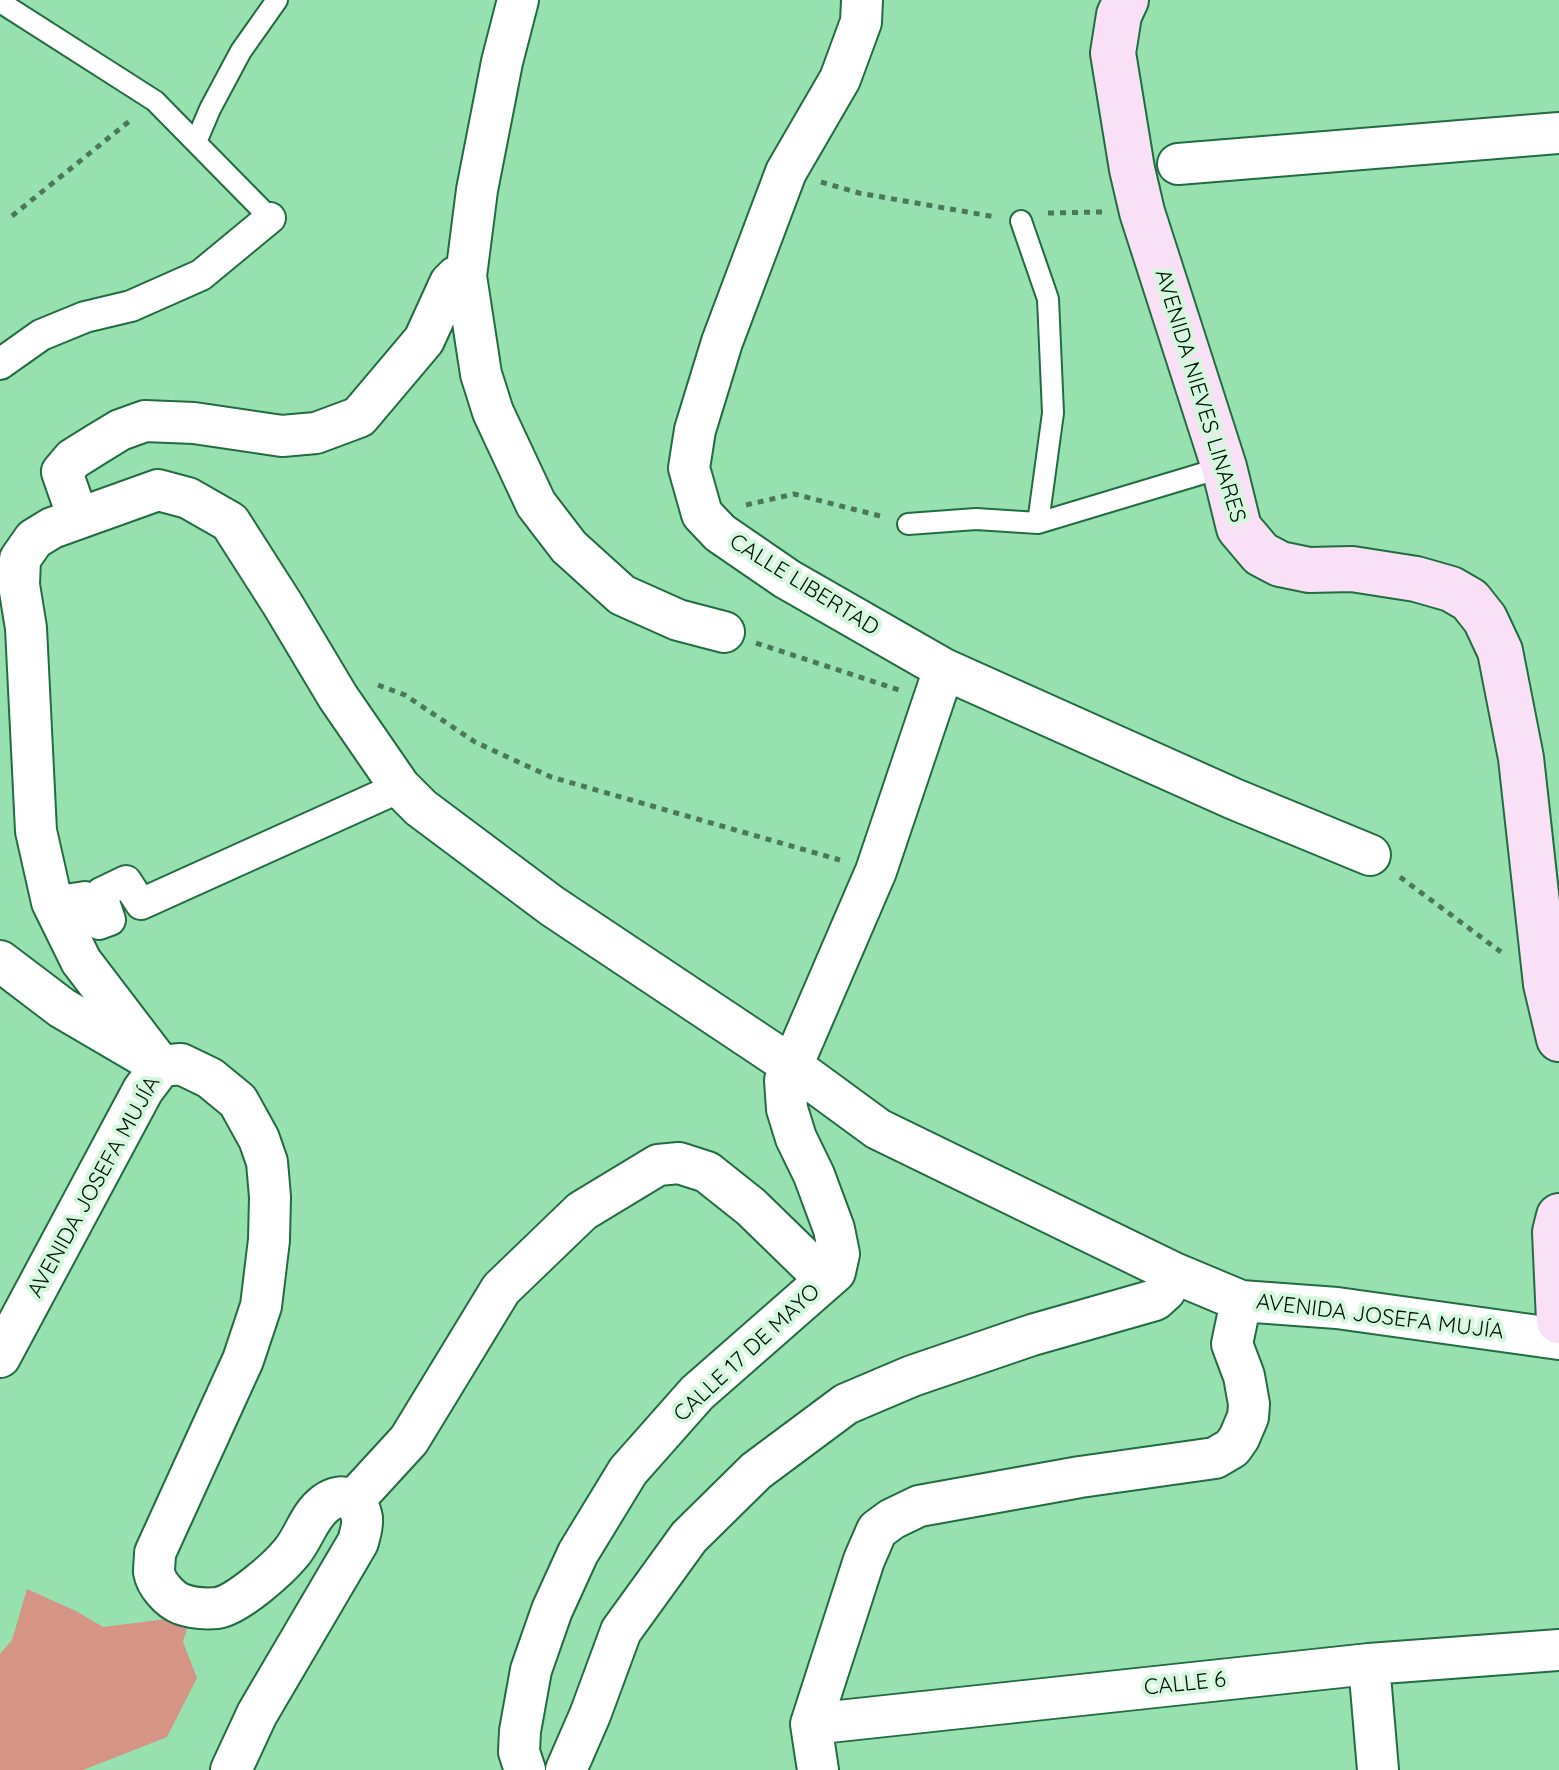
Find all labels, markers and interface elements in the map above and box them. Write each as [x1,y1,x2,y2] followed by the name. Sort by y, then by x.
[1149,266,1251,526] street label: AVENIDA NIEVES LINARES
[724,528,884,642] street label: CALLE LIBERTAD
[22,1072,166,1302] street label: AVENIDA JOSEFA MUJÍA
[668,1278,826,1428] street label: CALLE 17 DE MAYO
[1255,1289,1505,1345] street label: AVENIDA JOSEFA MUJÍA
[1143,1667,1227,1701] street label: CALLE 6

